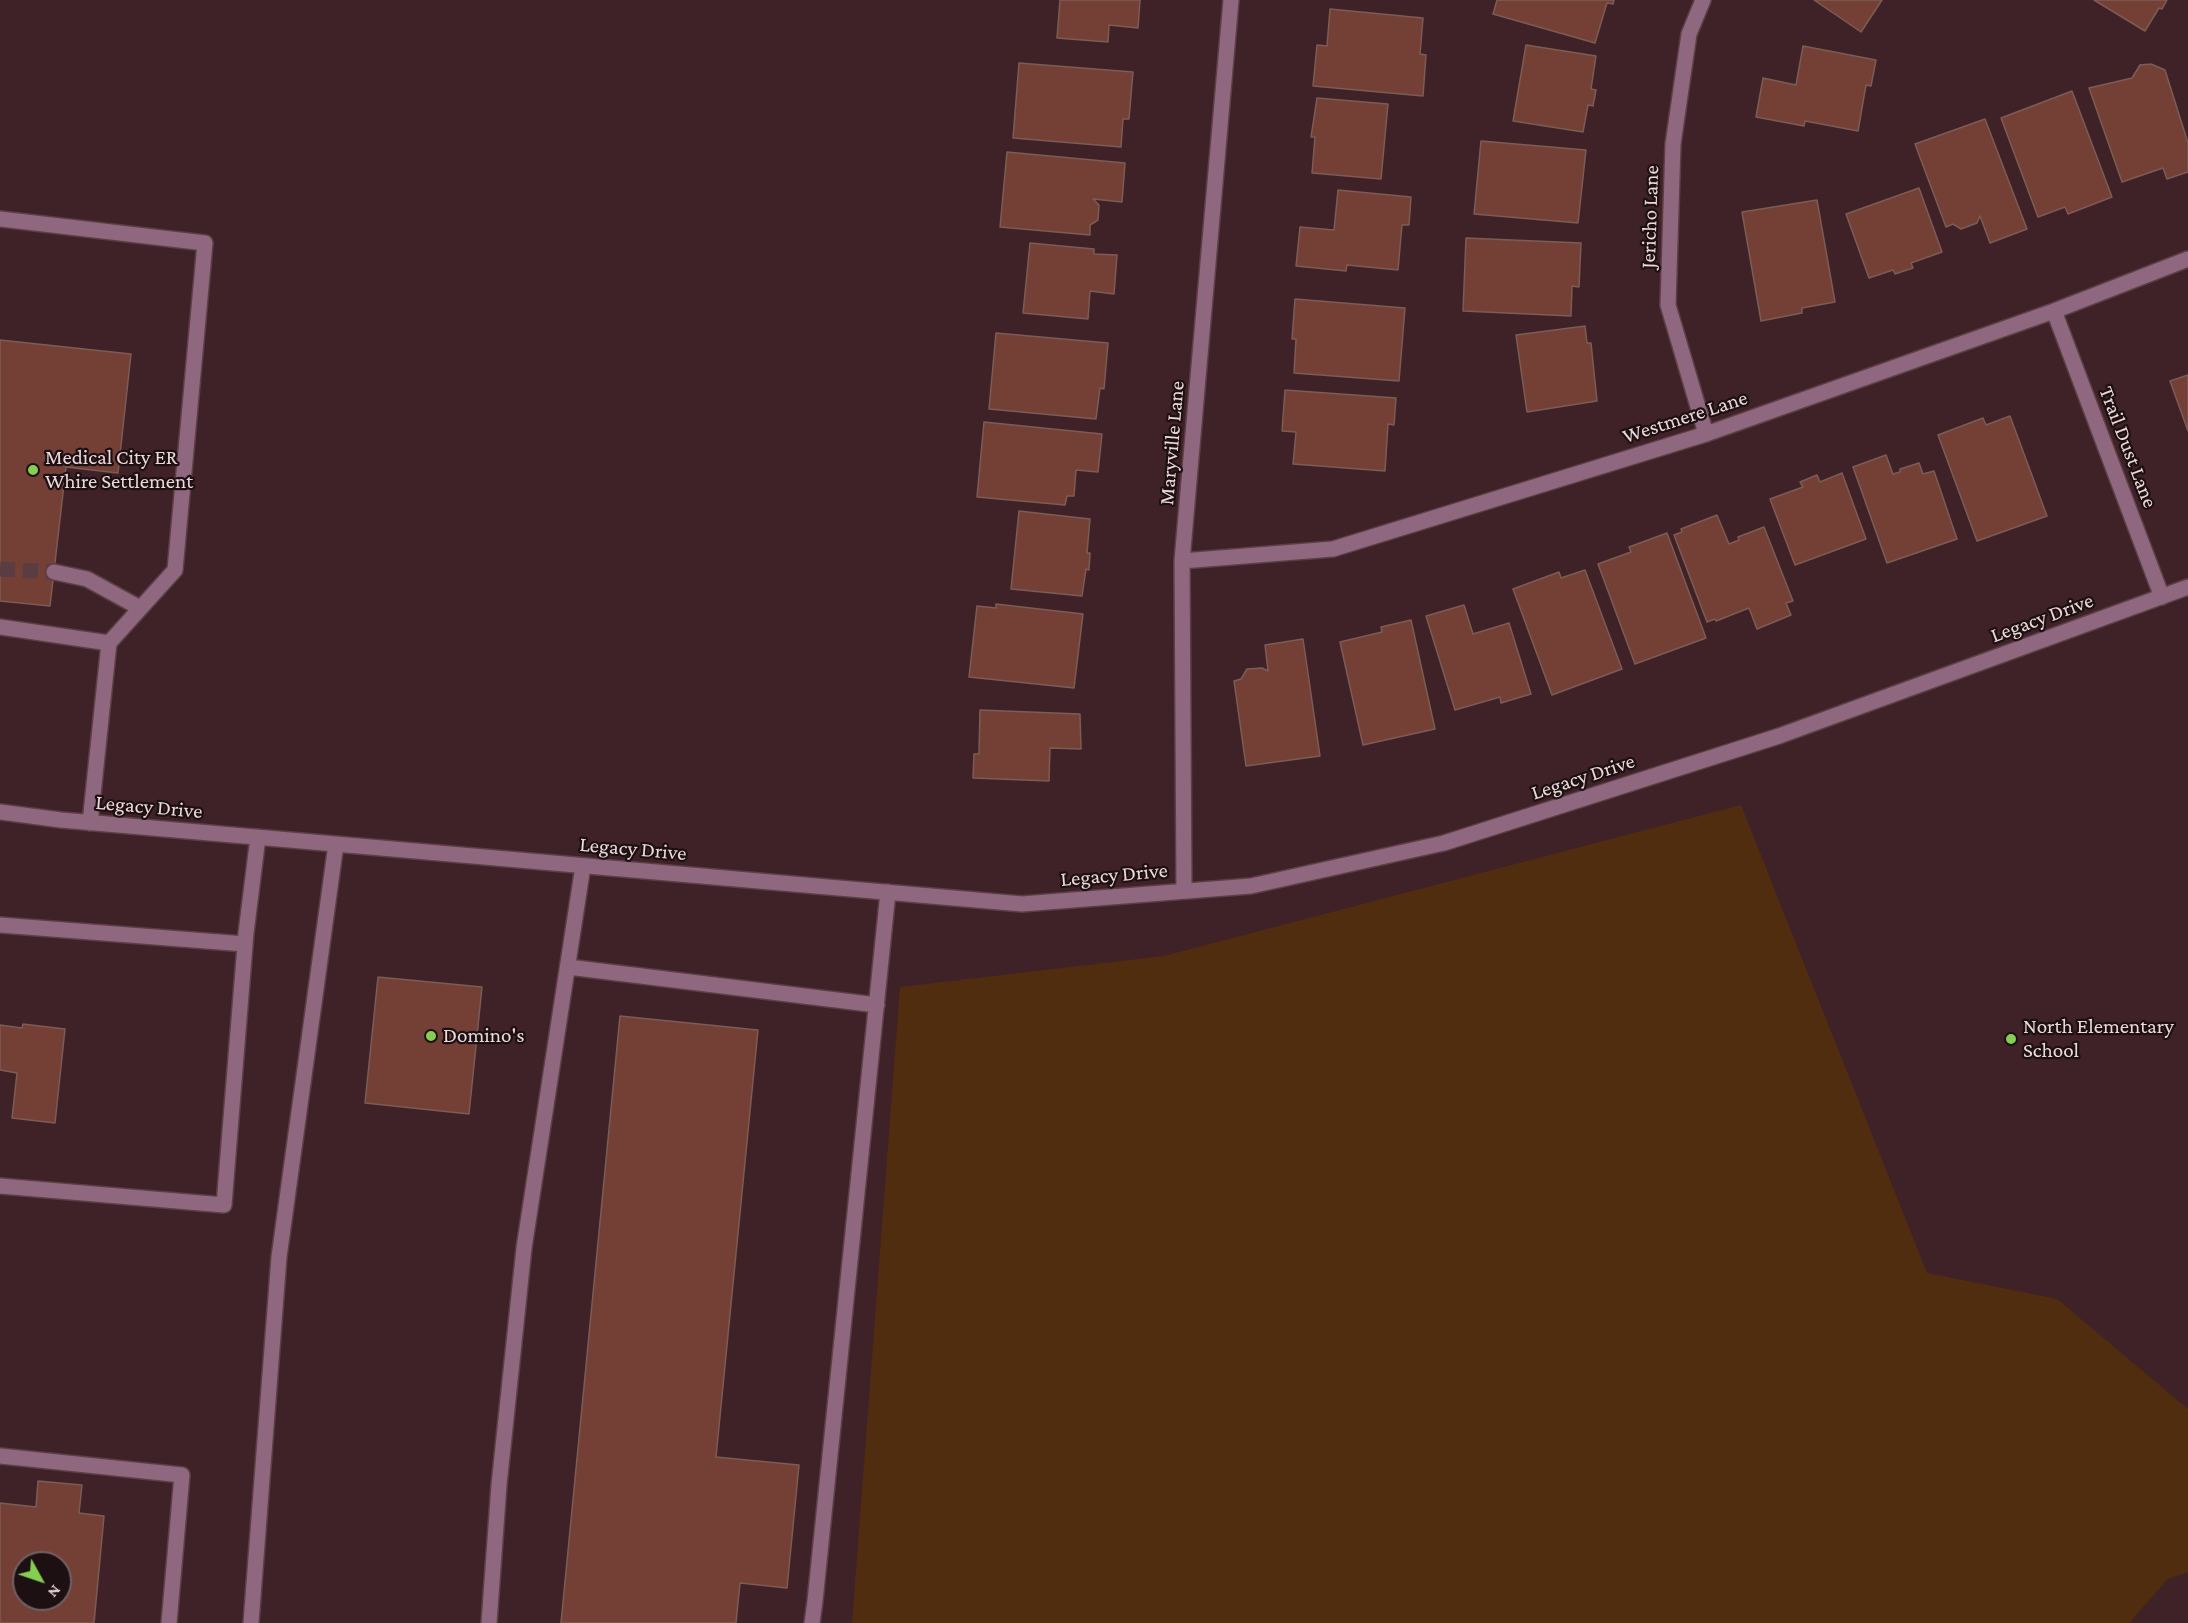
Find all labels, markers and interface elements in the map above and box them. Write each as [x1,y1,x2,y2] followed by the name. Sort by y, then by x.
[1636,165,1664,269] street label: Jericho Lane
[1154,380,1190,506] street label: Maryville Lane
[2093,383,2163,511] street label: Trail Dust Lane
[1619,385,1751,449] street label: Westmere Lane
[45,445,193,495] place label: Medical City ER Whire Settlement
[26,463,40,477] marker: Medical City ER Whire Settlement
[1987,588,2097,648] street label: Legacy Drive
[1528,748,1638,806] street label: Legacy Drive
[94,790,204,824] street label: Legacy Drive
[578,832,688,866] street label: Legacy Drive
[1059,858,1169,892] street label: Legacy Drive
[2023,1014,2174,1064] place label: North Elementary School
[443,1023,525,1049] place label: Domino's
[424,1029,438,1043] marker: Domino's
[2004,1032,2018,1046] marker: North Elementary School
[12,1551,72,1611] north arrow
[45,1582,65,1601] text: N

